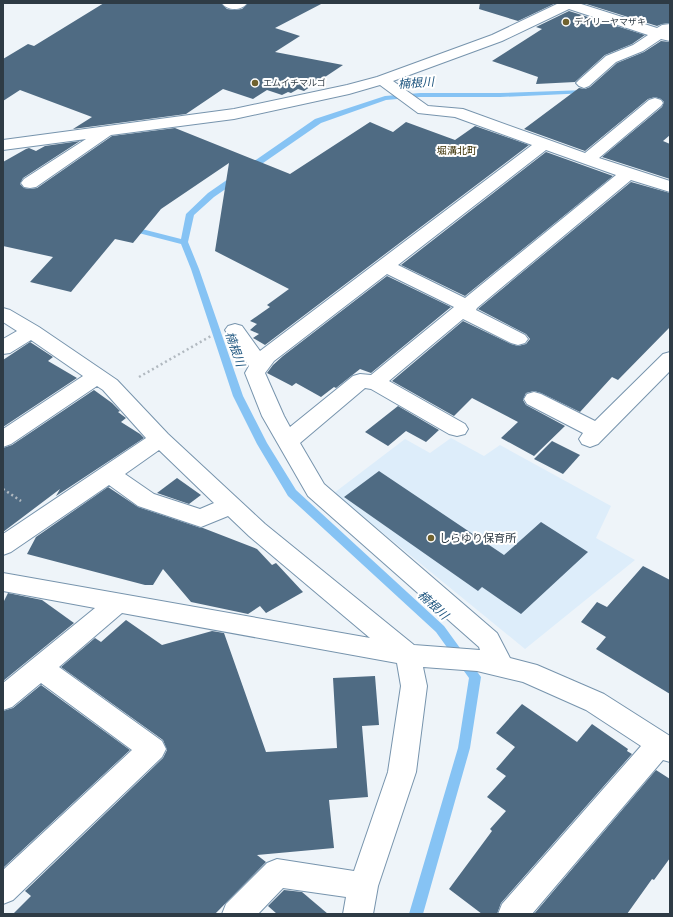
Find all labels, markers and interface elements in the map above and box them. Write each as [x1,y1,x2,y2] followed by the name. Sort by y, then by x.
[561,17,571,27] marker: デイリーヤマザキ
[574,17,646,27] place label: デイリーヤマザキ
[398,75,436,91] water label: 楠根川
[250,78,260,88] marker: エムイチマルゴ
[263,78,326,88] place label: エムイチマルゴ
[437,145,477,156] district label: 堀溝北町
[223,330,248,370] water label: 楠根川
[439,532,517,545] place label: しらゆり保育所
[426,533,436,543] marker: しらゆり保育所
[415,588,452,624] water label: 楠根川

